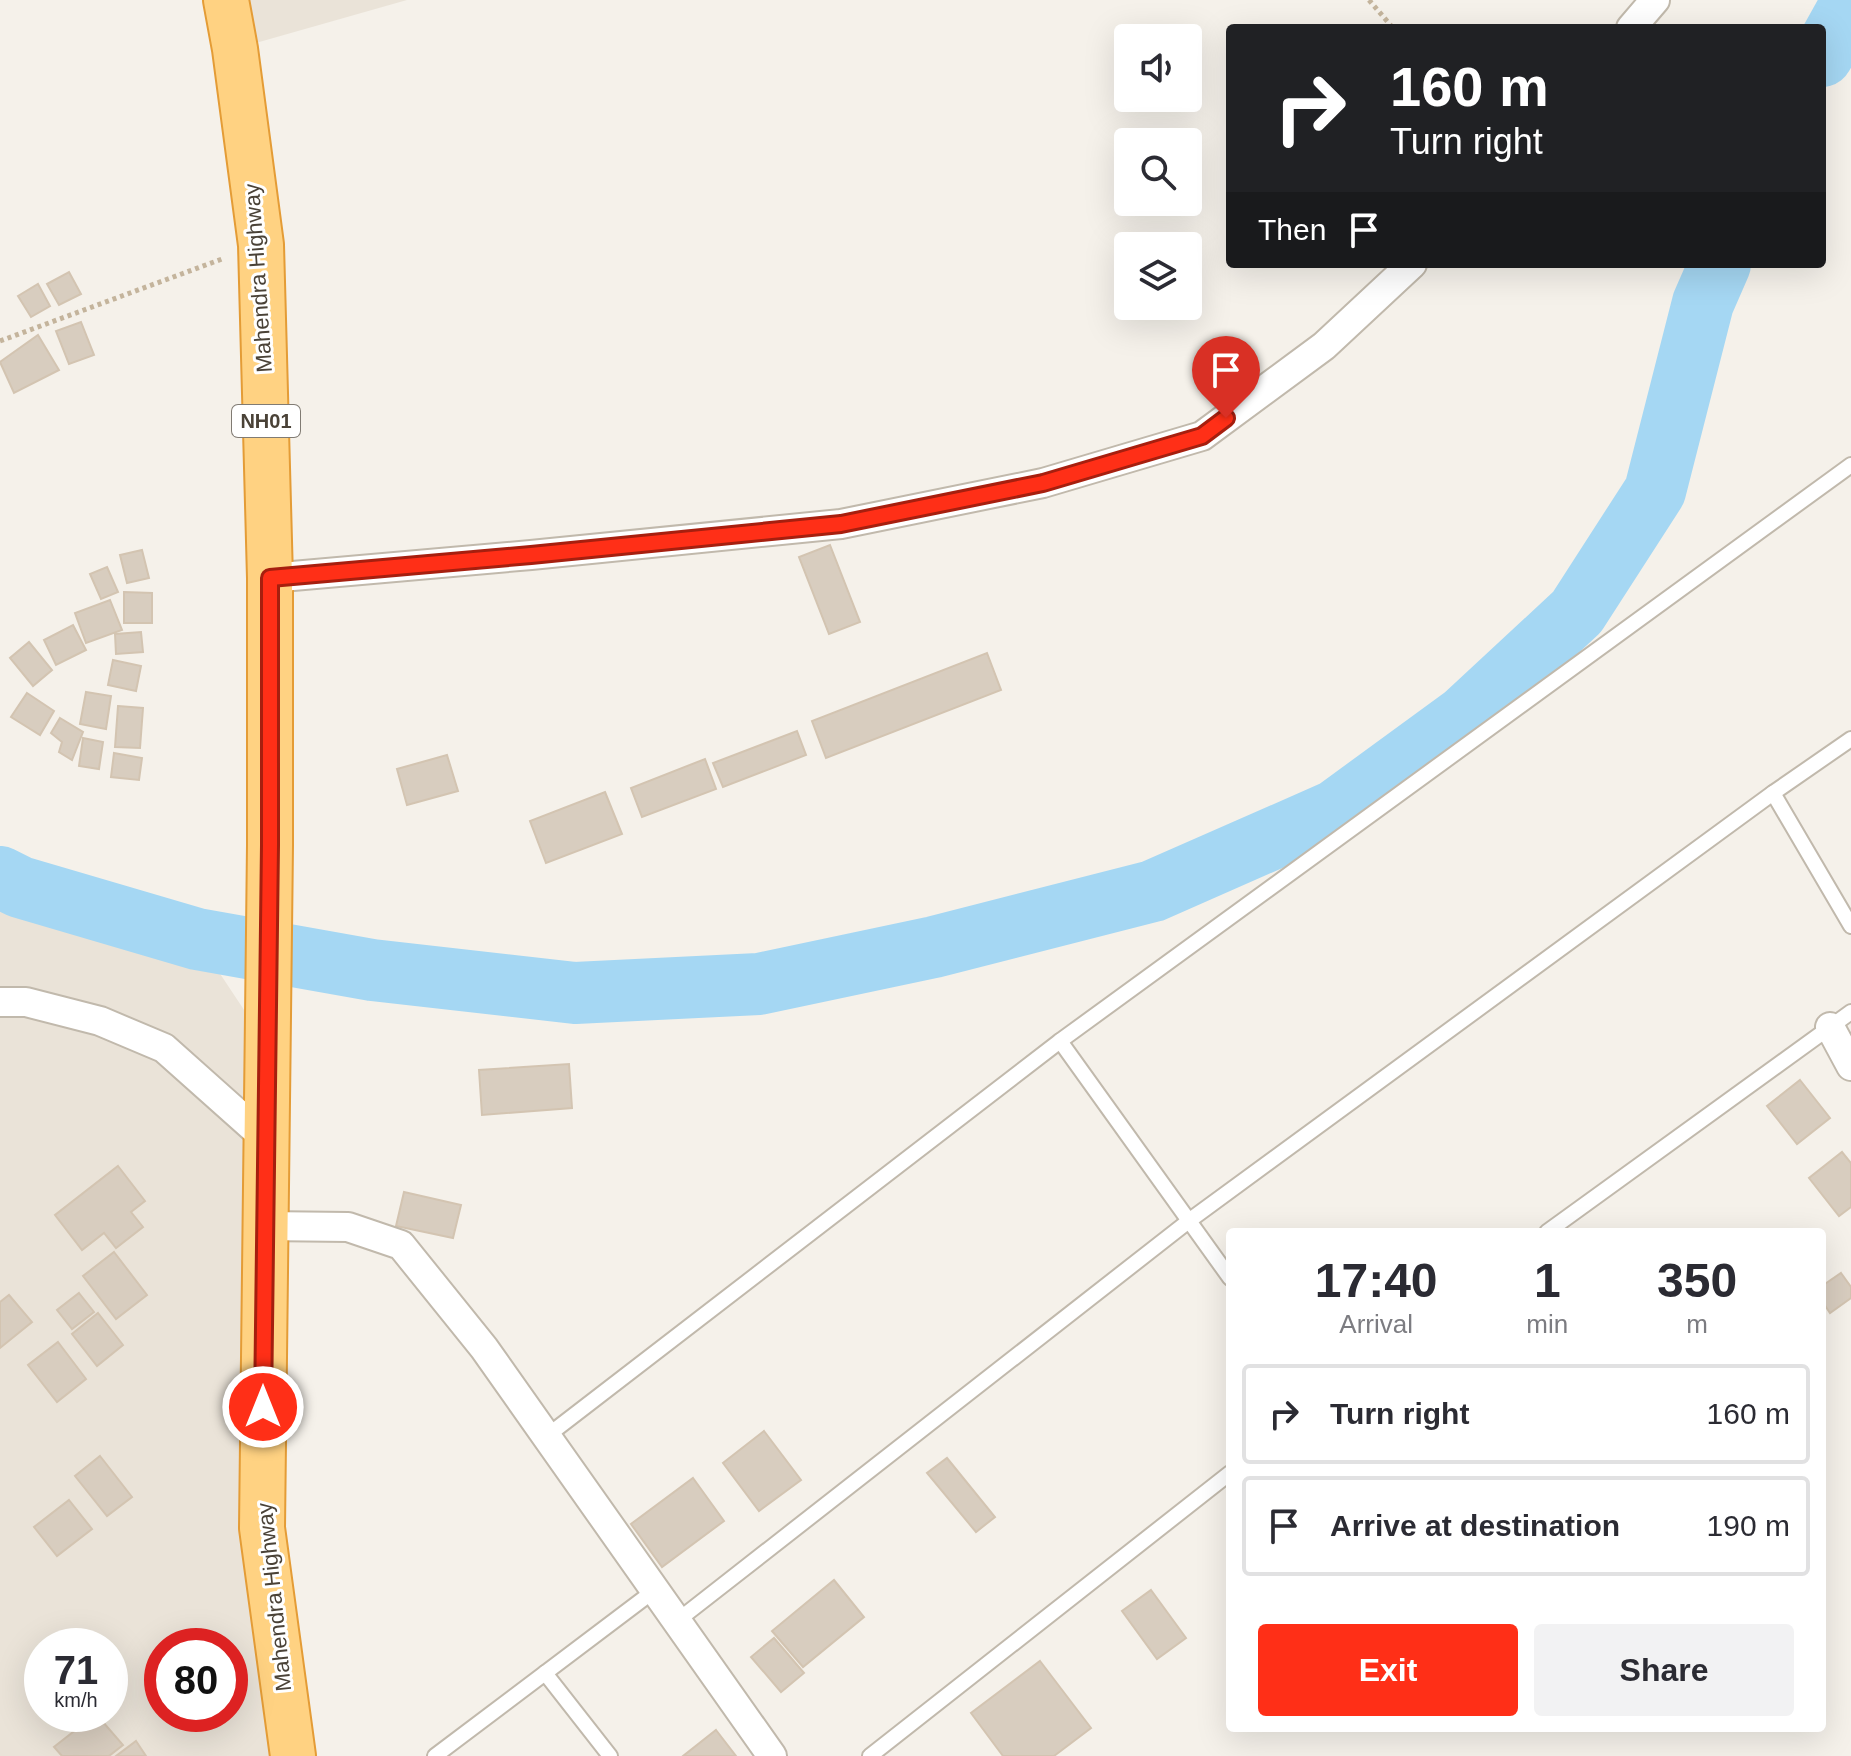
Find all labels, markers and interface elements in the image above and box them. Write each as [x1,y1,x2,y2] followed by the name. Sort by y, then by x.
[1114,24,1202,320] map controls
[1114,24,1202,112] button: sound
[1390,55,1549,118] text: 160 m
[1258,56,1362,160] icon: right
[1390,121,1543,162] text: Turn right
[1114,128,1202,216] button: search
[239,183,277,373] street label: Mahendra Highway
[1342,208,1386,252] icon: arrive
[1258,213,1326,246] text: Then
[1114,232,1202,320] button: layers
[1192,336,1260,418] pin
[1204,348,1248,392] icon: arrive
[232,405,300,437] road number: NH01
[1315,1254,1438,1307] text: 17:40
[1534,1254,1561,1307] text: 1
[1657,1254,1737,1307] text: 350
[1339,1309,1413,1339] text: Arrival
[1526,1309,1568,1339] text: min
[1686,1309,1708,1339] text: m
[221,1365,305,1449] position arrow
[1262,1392,1306,1436] icon: right
[1330,1397,1469,1430] text: Turn right
[1707,1397,1790,1430] text: 160 m
[252,1501,296,1693] street label: Mahendra Highway
[1262,1504,1306,1548] icon: arrive
[1330,1509,1620,1542] text: Arrive at destination
[1707,1509,1790,1542] text: 190 m
[1258,1624,1518,1716] button: Exit
[1534,1624,1794,1716] button: Share
[144,1628,248,1732] speed limit sign: 80
[54,1648,98,1692] text: 71
[54,1689,98,1711] text: km/h

